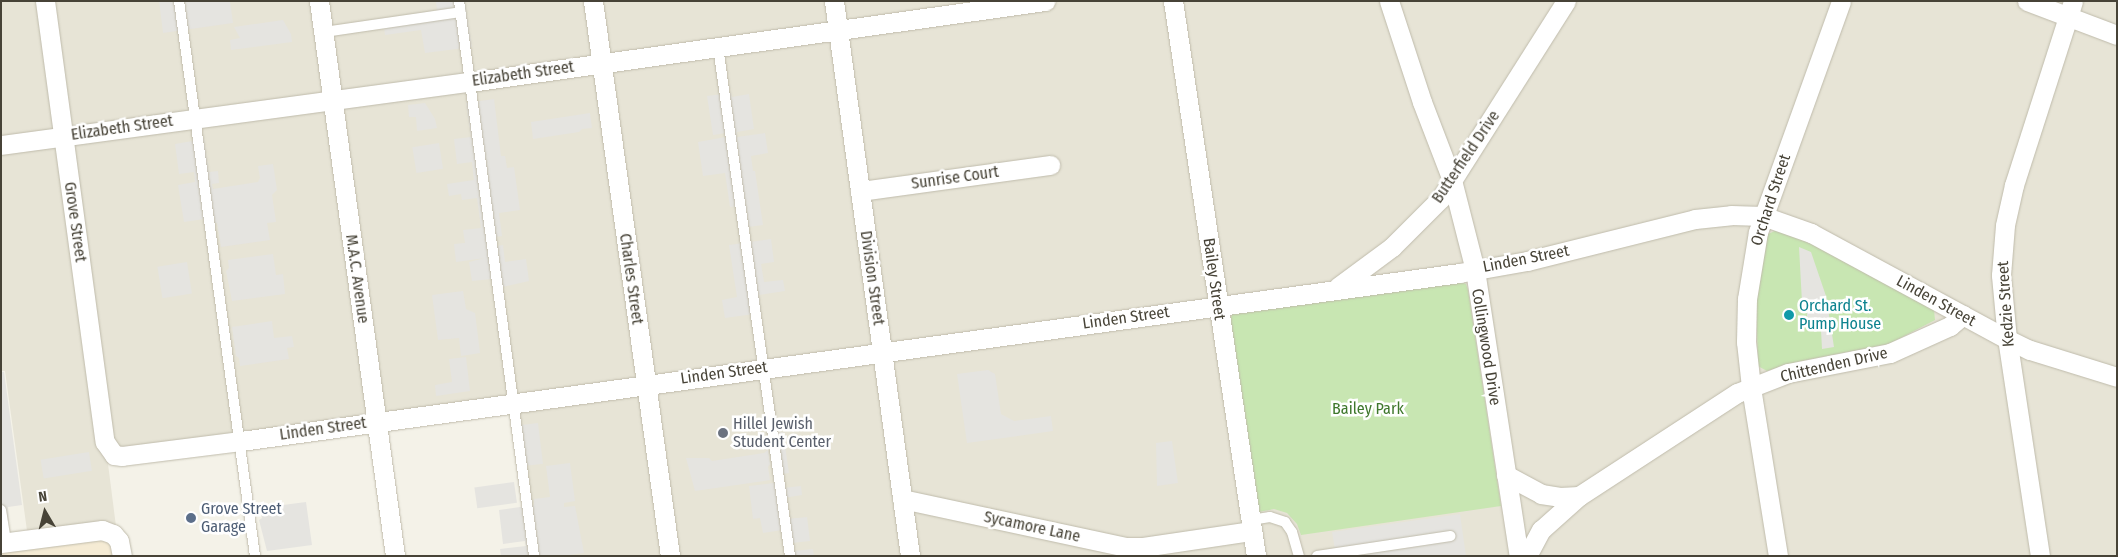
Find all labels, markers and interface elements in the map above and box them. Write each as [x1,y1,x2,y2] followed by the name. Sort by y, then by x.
[471,57,575,91] street label: Elizabeth Street
[1428,107,1504,207] street label: Butterfield Drive
[70,111,174,145] street label: Elizabeth Street
[1747,152,1795,248] street label: Orchard Street
[910,162,1000,194] street label: Sunrise Court
[60,181,90,263] street label: Grove Street
[856,229,888,327] street label: Division Street
[615,232,647,326] street label: Charles Street
[341,233,373,325] street label: M.A.C. Avenue
[1199,237,1229,321] street label: Bailey Street
[1481,241,1571,277] street label: Linden Street
[1993,260,2019,348] street label: Kedzie Street
[1893,271,1979,331] street label: Linden Street
[1467,287,1505,407] street label: Collingwood Drive
[1799,296,1881,334] place label: Orchard St. Pump House
[1081,302,1171,334] street label: Linden Street
[1783,309,1795,321] marker: Orchard St. Pump House
[1778,343,1890,387] street label: Chittenden Drive
[679,357,769,389] street label: Linden Street
[1332,399,1404,419] park label: Bailey Park
[278,413,368,445] street label: Linden Street
[733,414,831,452] place label: Hillel Jewish Student Center
[717,427,729,439] marker: Hillel Jewish Student Center
[20,487,70,537] north arrow
[37,488,48,506] text: N
[201,499,282,537] place label: Grove Street Garage
[982,507,1082,547] street label: Sycamore Lane
[185,512,197,524] marker: Grove Street Garage

